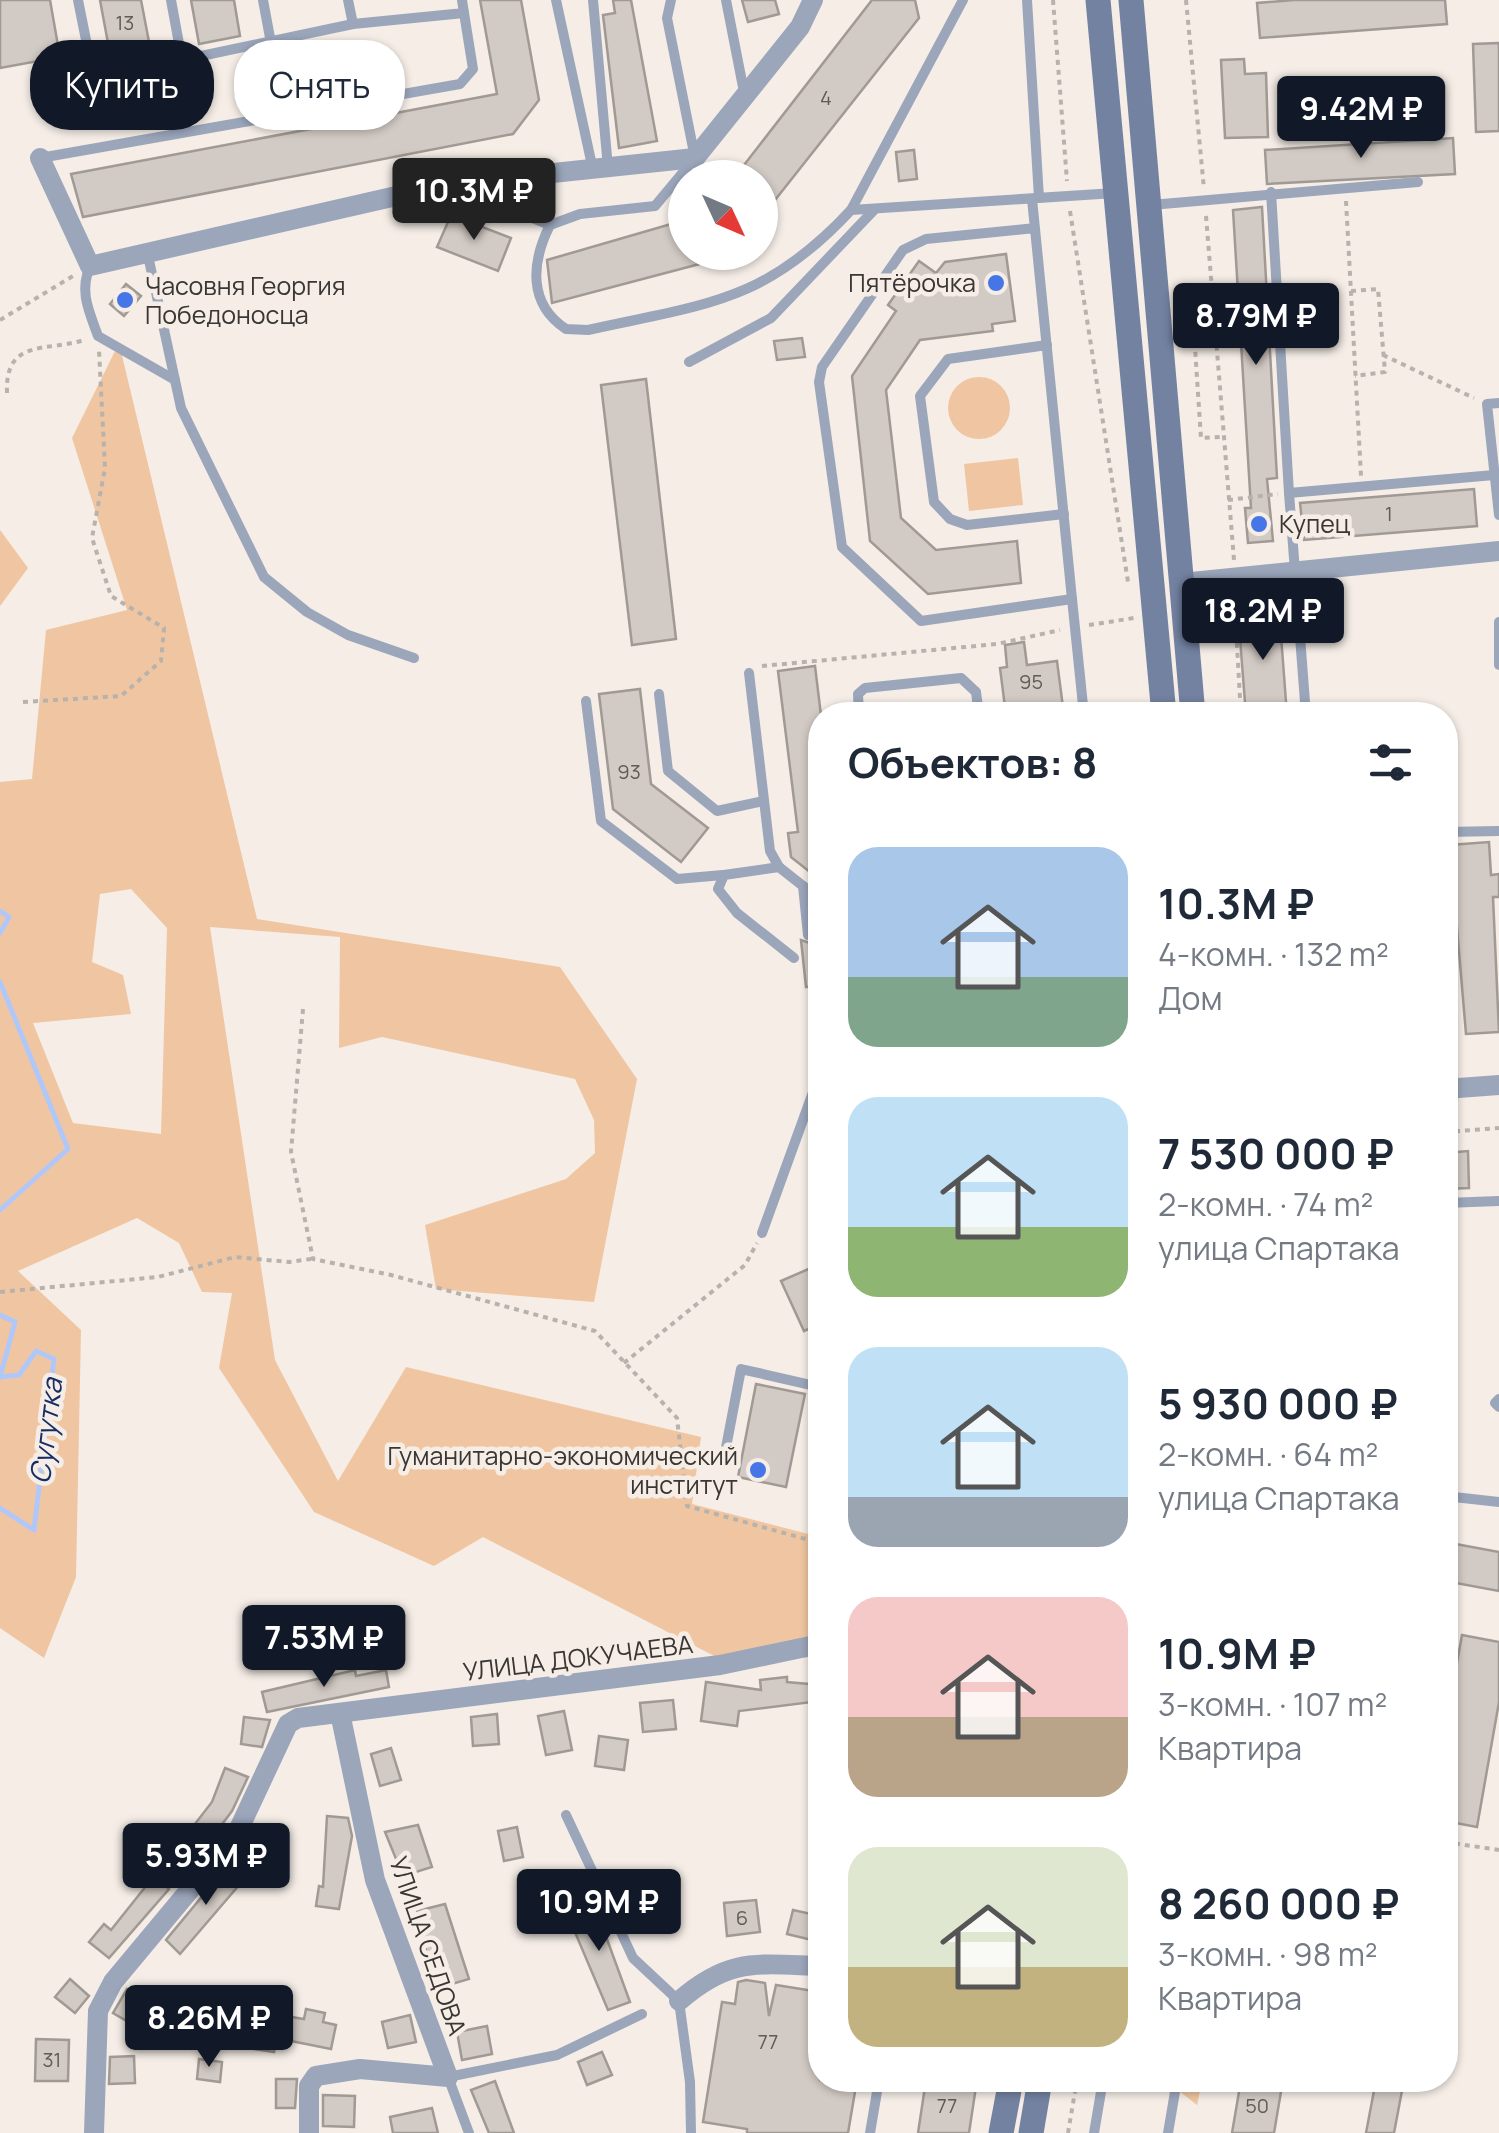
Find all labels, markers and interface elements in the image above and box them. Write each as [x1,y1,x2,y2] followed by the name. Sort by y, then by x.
[116,9,134,36] house number: 13
[30,40,214,130] chip: Купить
[234,40,405,130] chip: Снять
[1269,76,1453,161] pin: 9.42M ₽
[820,84,832,111] house number: 4
[1299,86,1423,130] text: 9.42M ₽
[382,158,566,243] pin: 10.3M ₽
[668,160,778,270] north arrow
[668,160,778,270] map controls
[414,168,534,212] text: 10.3M ₽
[848,265,976,300] place label: Пятёрочка
[145,268,346,332] place label: Часовня Георгия Победоносца
[985,272,1007,294] marker: Пятёрочка
[1164,283,1348,368] pin: 8.79M ₽
[114,289,136,311] marker: Часовня Георгия Победоносца
[1195,293,1317,337] text: 8.79M ₽
[1385,500,1393,527] house number: 1
[1279,506,1351,541] place label: Купец
[1248,513,1270,535] marker: Купец
[1171,578,1355,663] pin: 18.2M ₽
[1204,588,1322,632] text: 18.2M ₽
[1019,668,1043,695] house number: 95
[848,733,1097,791] text: Объектов: 8
[1363,735,1418,790] icon: filters
[617,758,641,785] house number: 93
[1158,874,1314,932] text: 10.3M ₽
[928,887,1048,1007] icon: home
[1158,932,1389,976] text: 4-комн. · 132 m²
[1158,976,1223,1020] text: Дом
[1158,1124,1394,1182] text: 7 530 000 ₽
[928,1137,1048,1257] icon: home
[1158,1182,1373,1226] text: 2-комн. · 74 m²
[1158,1226,1400,1270] text: улица Спартака
[1158,1374,1398,1432] text: 5 930 000 ₽
[20,1375,71,1486] water label: Сугутка
[928,1387,1048,1507] icon: home
[1158,1432,1378,1476] text: 2-комн. · 64 m²
[387,1438,738,1502] place label: Гуманитарно-экономический институт
[747,1459,769,1481] marker: Гуманитарно-экономический институт
[1158,1476,1400,1520] text: улица Спартака
[232,1605,416,1690] pin: 7.53M ₽
[264,1615,384,1659] text: 7.53M ₽
[1158,1624,1316,1682] text: 10.9M ₽
[461,1626,695,1689] street label: УЛИЦА ДОКУЧАЕВА
[928,1637,1048,1757] icon: home
[1158,1682,1387,1726] text: 3-комн. · 107 m²
[1158,1726,1302,1770] text: Квартира
[114,1823,298,1908] pin: 5.93M ₽
[145,1833,267,1877] text: 5.93M ₽
[381,1852,476,2040] street label: УЛИЦА СЕДОВА
[507,1869,691,1954] pin: 10.9M ₽
[1158,1874,1399,1932] text: 8 260 000 ₽
[539,1879,659,1923] text: 10.9M ₽
[928,1887,1048,2007] icon: home
[736,1904,748,1931] house number: 6
[1158,1932,1378,1976] text: 3-комн. · 98 m²
[1158,1976,1302,2020] text: Квартира
[117,1985,301,2070] pin: 8.26M ₽
[147,1995,271,2039] text: 8.26M ₽
[758,2028,778,2055] house number: 77
[43,2046,61,2073] house number: 31
[937,2092,957,2119] house number: 77
[1245,2092,1269,2119] house number: 50

